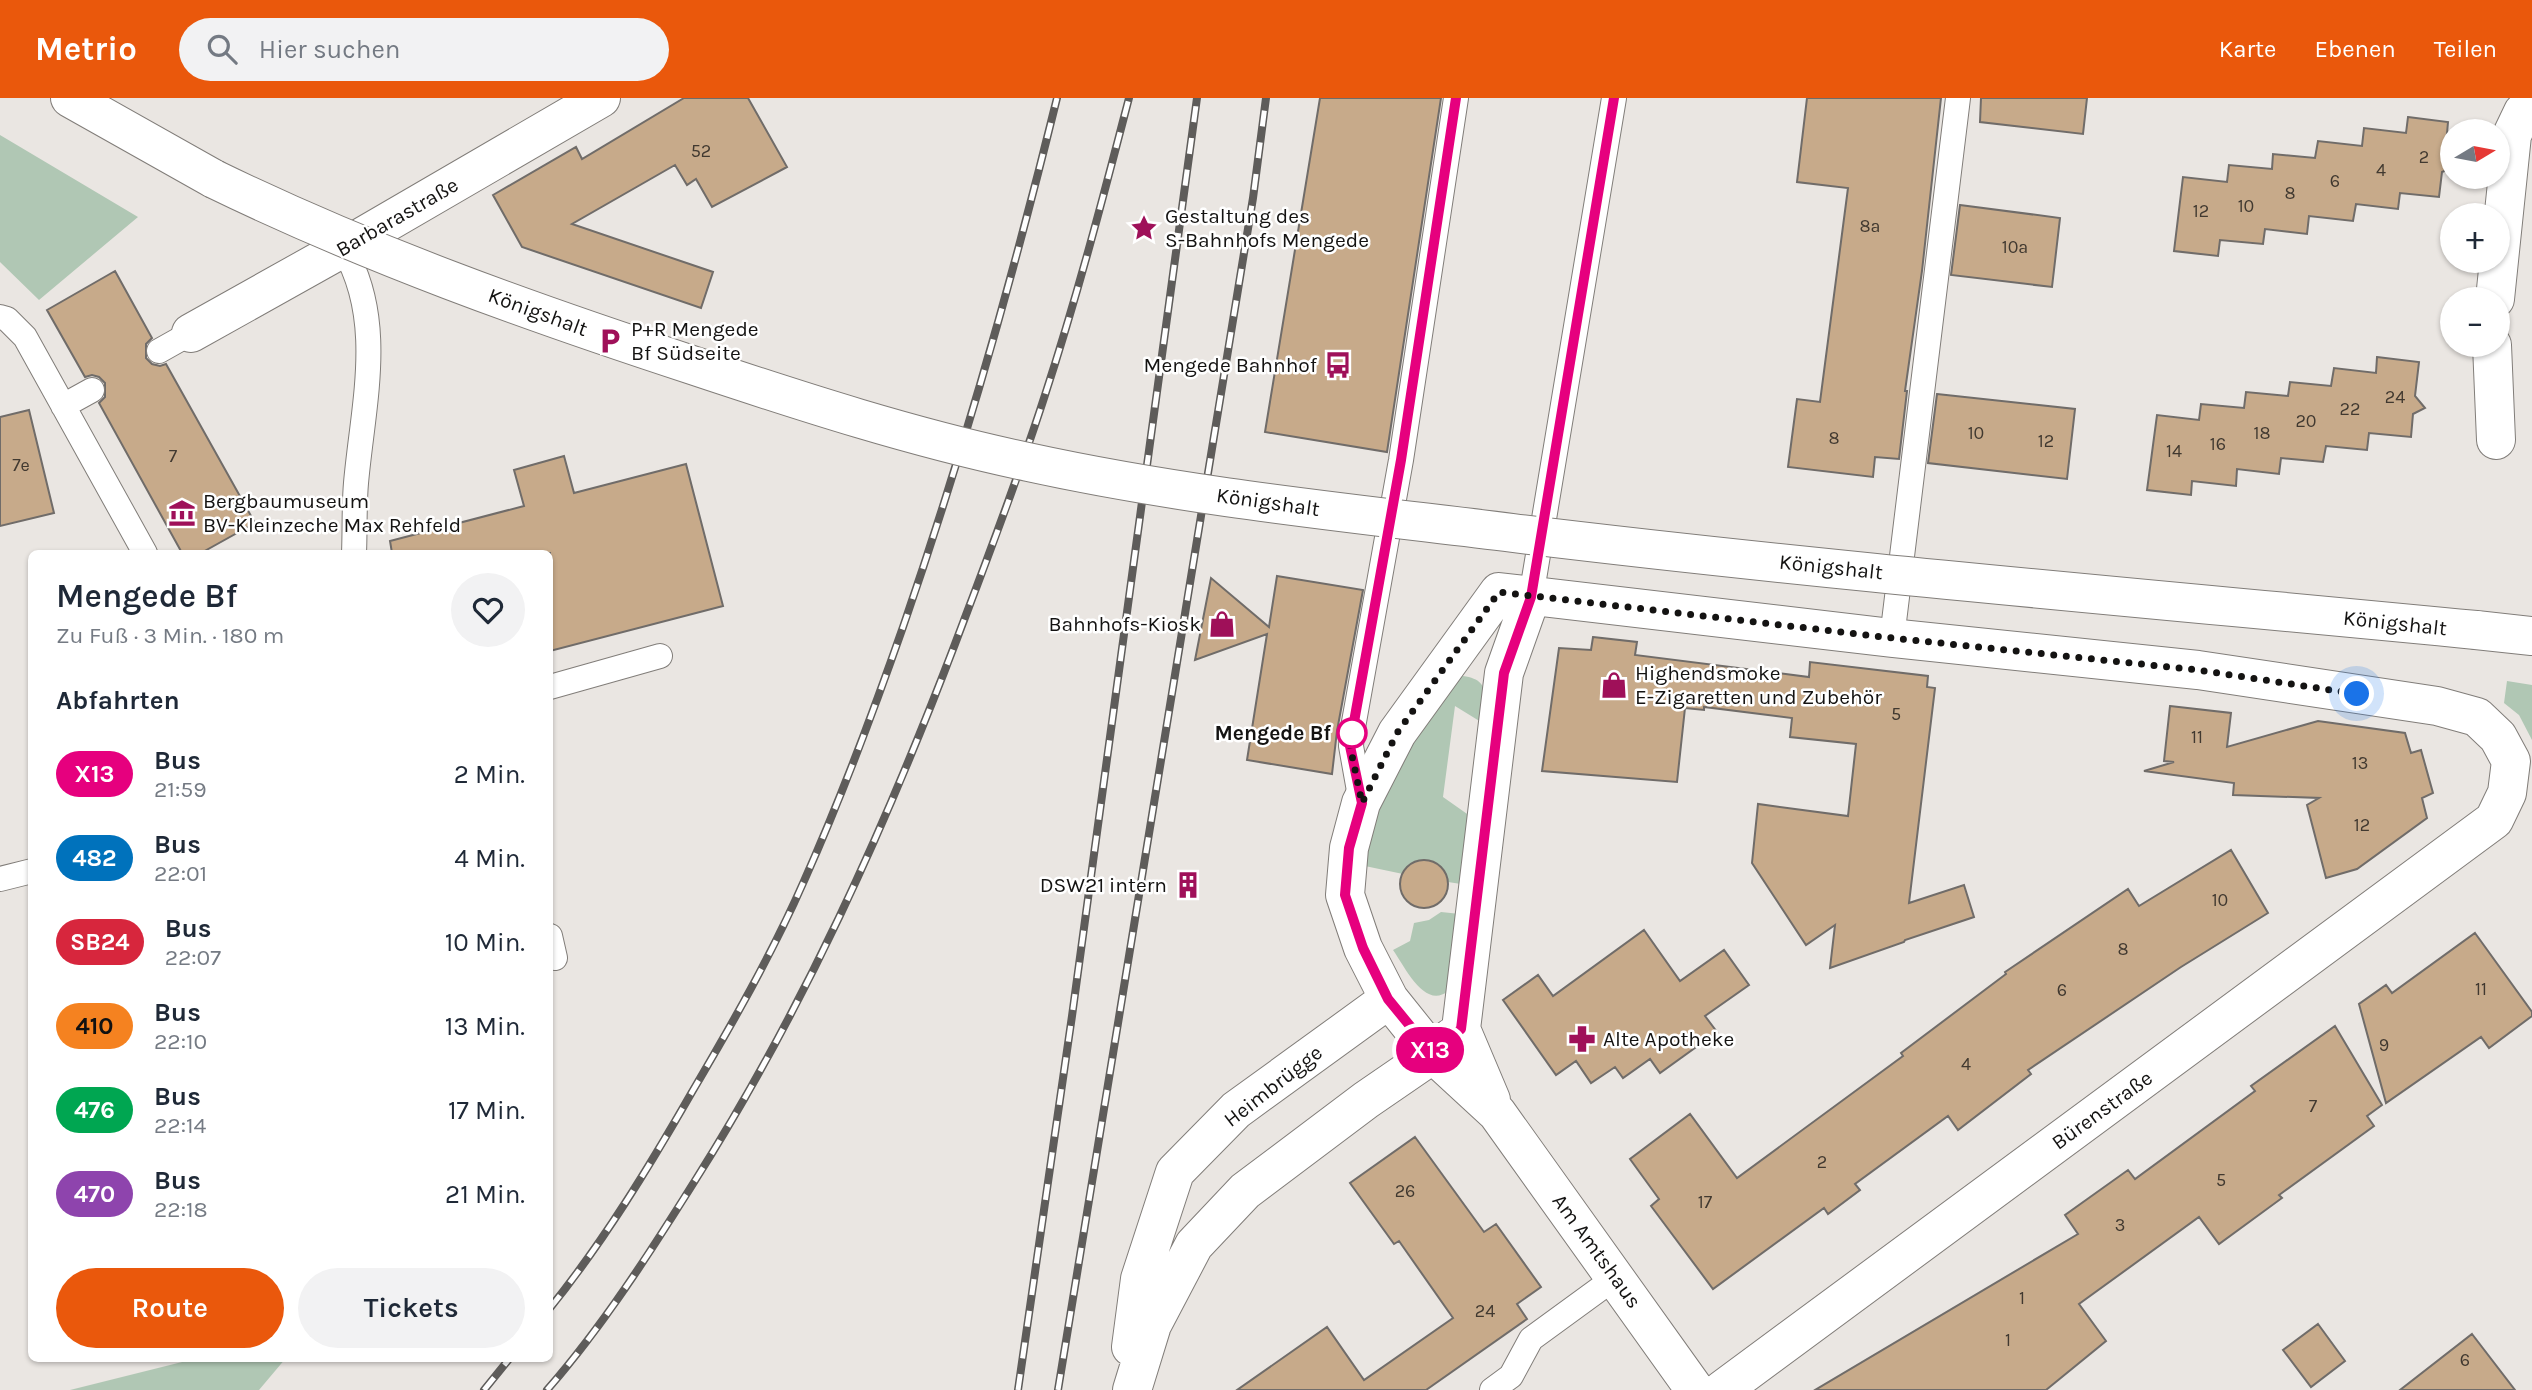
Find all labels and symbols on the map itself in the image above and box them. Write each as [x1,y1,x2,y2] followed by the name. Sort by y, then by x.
[2440,119,2510,189] north arrow
[691,140,711,162] house number: 52
[2419,146,2429,168] house number: 2
[2376,159,2386,181] house number: 4
[2330,170,2340,192] house number: 6
[332,172,462,262] street label: Barbarastraße
[2284,182,2296,204] house number: 8
[2238,195,2254,217] house number: 10
[2193,200,2209,222] house number: 12
[1165,204,1369,252] place label: Gestaltung des S-Bahnhofs Mengede
[1129,213,1159,243] place icon: Gestaltung des S-Bahnhofs Mengede
[1860,215,1880,237] house number: 8a
[2002,236,2028,258] house number: 10a
[485,283,591,341] street label: Königshalt
[631,317,759,365] place label: P+R Mengede Bf Südseite
[595,326,625,356] parking icon: P+R Mengede Bf Südseite
[1323,350,1353,380] bus stop icon: Mengede Bahnhof
[1144,353,1318,377] place label: Mengede Bahnhof
[2385,386,2405,408] house number: 24
[2340,398,2360,420] house number: 22
[2295,410,2317,432] house number: 20
[1968,422,1984,444] house number: 10
[2253,422,2271,444] house number: 18
[1828,427,1840,449] house number: 8
[2038,430,2054,452] house number: 12
[2210,433,2226,455] house number: 16
[2166,440,2182,462] house number: 14
[169,445,178,467] house number: 7
[12,454,30,476] house number: 7e
[1215,483,1321,521] street label: Königshalt
[203,489,461,537] place label: Bergbaumuseum BV-Kleinzeche Max Rehfeld
[167,498,197,528] museum icon: Bergbaumuseum BV-Kleinzeche Max Rehfeld
[1778,550,1884,584] street label: Königshalt
[2342,606,2448,640] street label: Königshalt
[1207,609,1237,639] shop icon: Bahnhofs-Kiosk
[1048,612,1201,636] place label: Bahnhofs-Kiosk
[1635,661,1882,709] place label: Highendsmoke E-Zigaretten und Zubehör
[1599,670,1629,700] shop icon: Highendsmoke E-Zigaretten und Zubehör
[2339,676,2374,711] your location
[1891,703,1901,725] house number: 5
[1337,718,1367,748] marker: Mengede Bf
[1214,721,1331,745] place label: Mengede Bf
[2191,726,2203,748] house number: 11
[2352,752,2368,774] house number: 13
[2354,814,2370,836] house number: 12
[1173,870,1203,900] building icon: DSW21 intern
[1040,873,1167,897] place label: DSW21 intern
[2212,889,2228,911] house number: 10
[2117,938,2129,960] house number: 8
[2475,978,2487,1000] house number: 11
[2057,979,2067,1001] house number: 6
[1567,1024,1597,1054] pharmacy icon: Alte Apotheke
[1390,1027,1470,1073] line badge: X13
[1603,1027,1734,1051] place label: Alte Apotheke
[2379,1034,2389,1056] house number: 9
[1219,1040,1327,1132] street label: Heimbrügge
[1961,1053,1971,1075] house number: 4
[2047,1065,2157,1155] street label: Bürenstraße
[2309,1095,2318,1117] house number: 7
[1817,1151,1827,1173] house number: 2
[2216,1169,2226,1191] house number: 5
[1395,1180,1415,1202] house number: 26
[1548,1189,1646,1313] street label: Am Amtshaus
[1698,1191,1713,1213] house number: 17
[2115,1214,2125,1236] house number: 3
[2019,1287,2025,1309] house number: 1
[1475,1300,1495,1322] house number: 24
[2005,1329,2011,1351] house number: 1
[2460,1349,2470,1371] house number: 6

